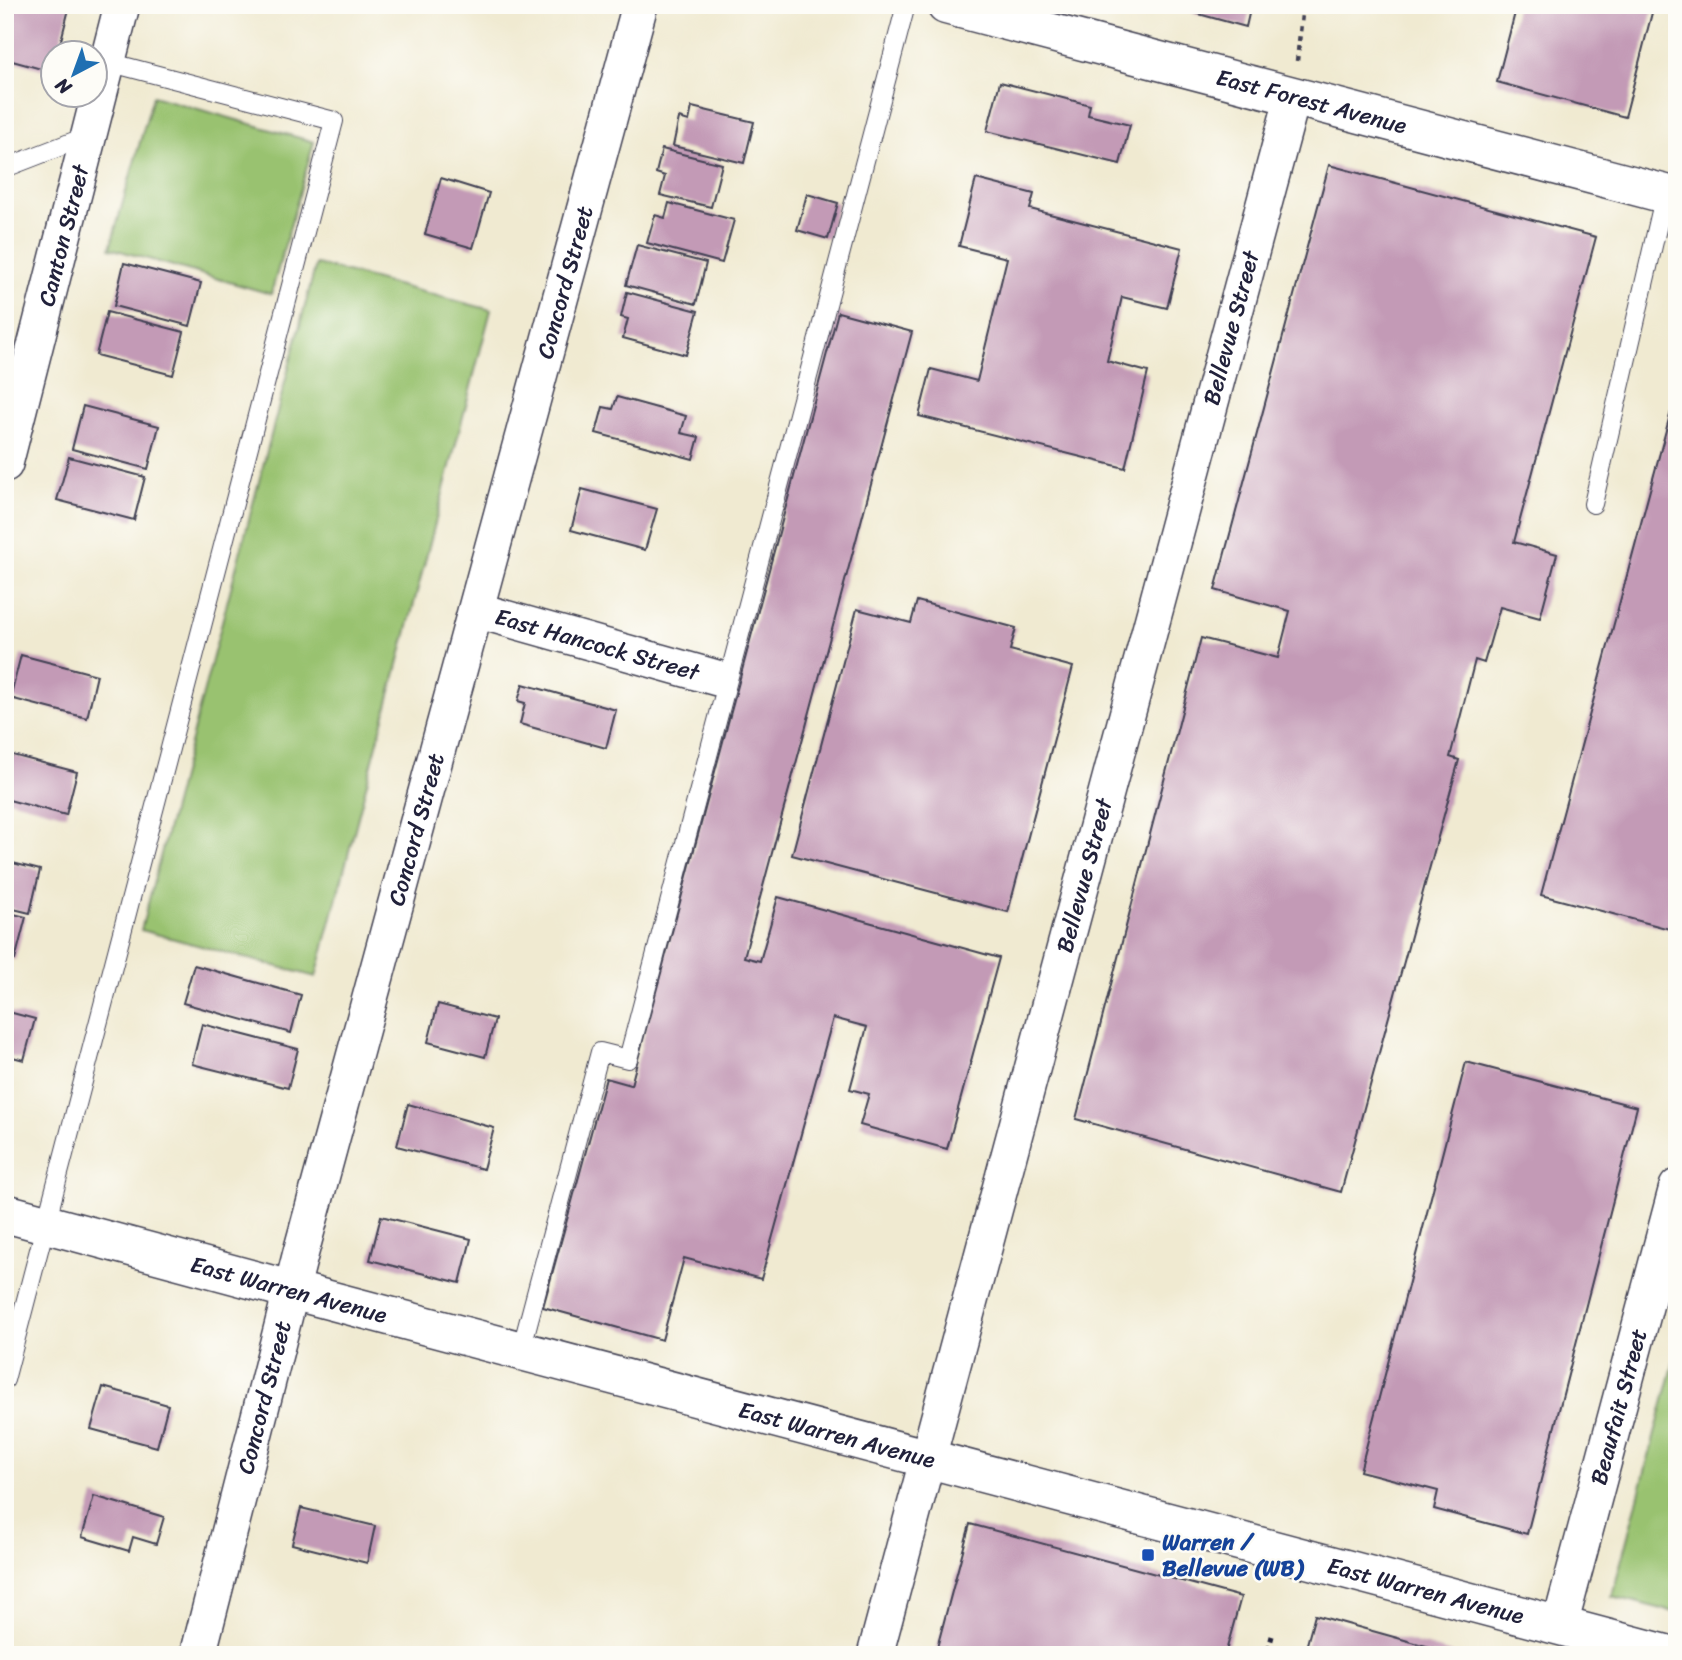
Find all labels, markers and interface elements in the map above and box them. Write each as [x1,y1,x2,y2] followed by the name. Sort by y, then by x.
[38,38,108,108] north arrow
[1212,57,1411,146] street label: East Forest Avenue
[47,69,80,104] text: N
[26,159,102,311] street label: Canton Street
[525,201,605,363] street label: Concord Street
[1191,245,1272,410] street label: Bellevue Street
[490,596,706,694] street label: East Hancock Street
[376,748,457,910] street label: Concord Street
[1044,792,1125,957] street label: Bellevue Street
[186,1244,392,1336] street label: East Warren Avenue
[225,1316,304,1478] street label: Concord Street
[1578,1324,1659,1490] street label: Beaufait Street
[734,1389,940,1481] street label: East Warren Avenue
[1162,1522,1305,1589] place label: Warren / Bellevue (WB)
[1323,1545,1529,1636] street label: East Warren Avenue
[1140,1547,1156,1563] marker: Warren / Bellevue (WB)

